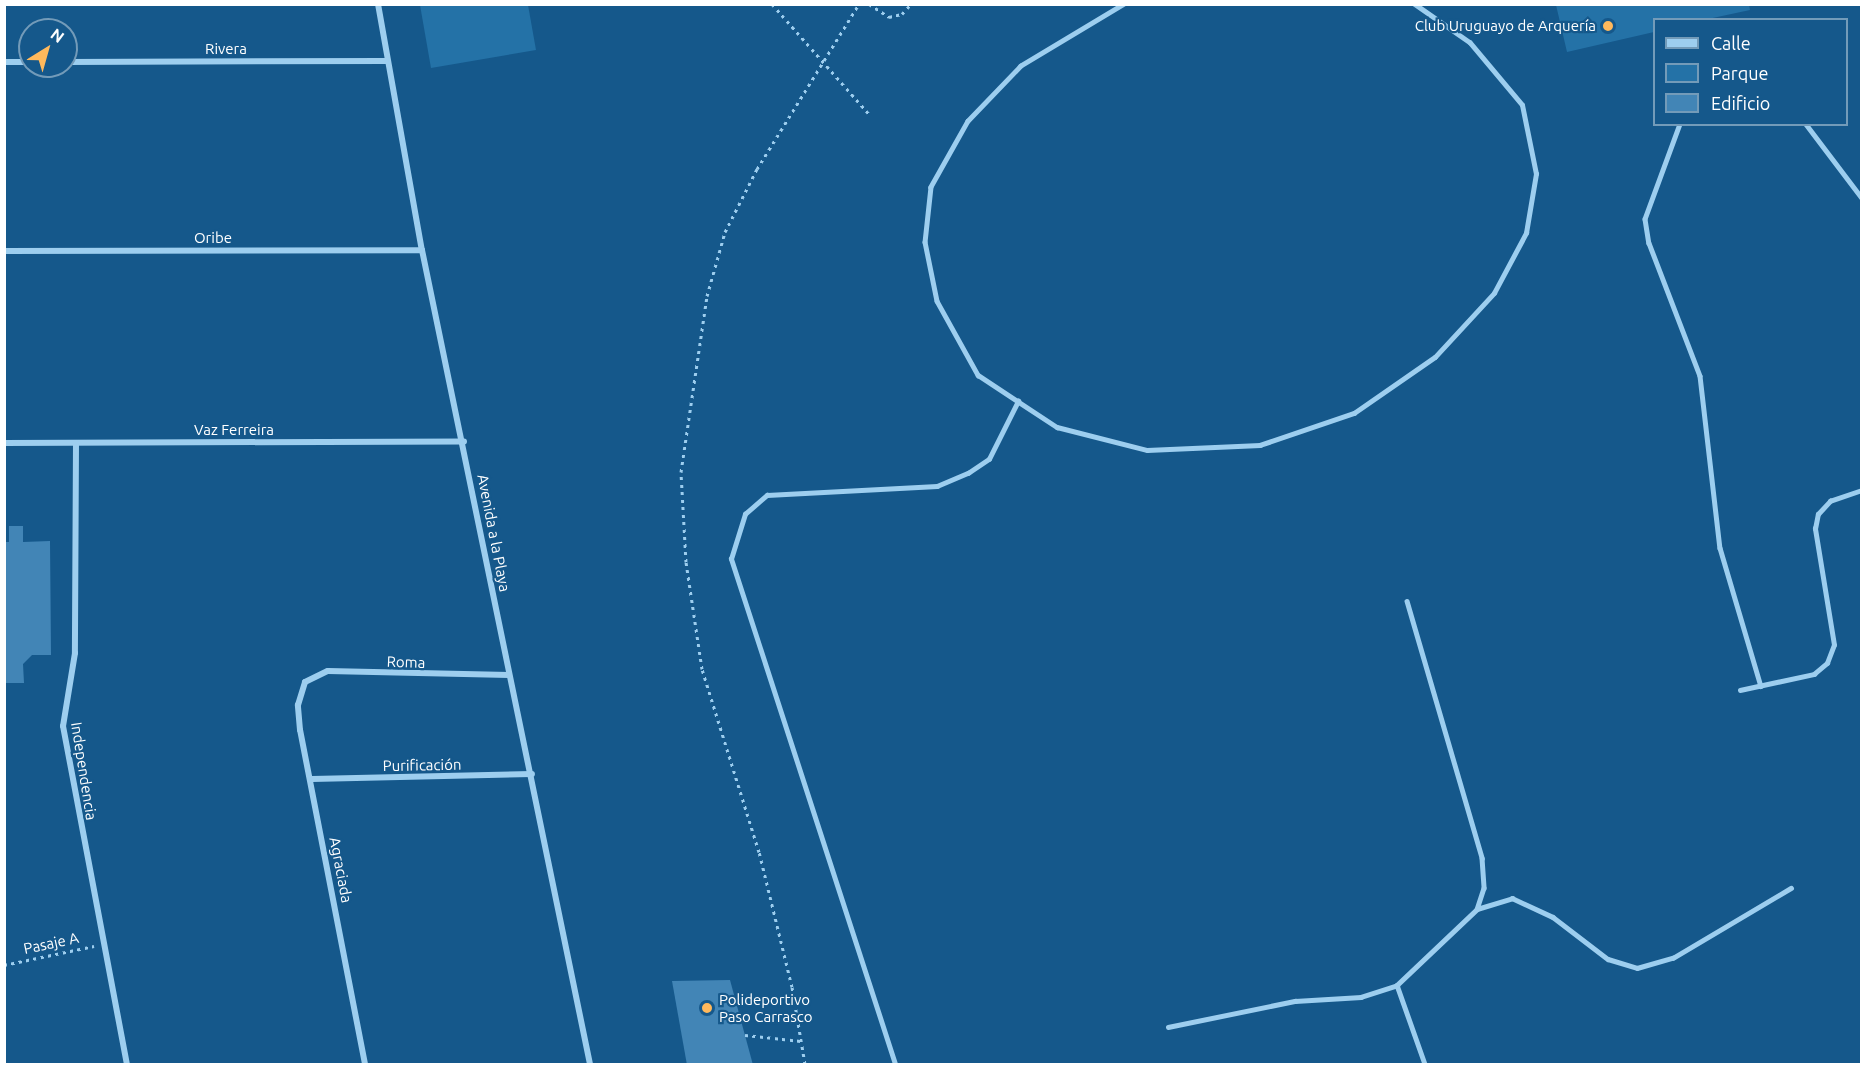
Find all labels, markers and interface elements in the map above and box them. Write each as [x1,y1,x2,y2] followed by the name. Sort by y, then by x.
[1415,17,1596,35] place label: Club Uruguayo de Arquería
[18,18,78,78] north arrow
[1653,18,1848,126] legend
[1601,19,1615,33] marker: Club Uruguayo de Arquería
[47,24,68,46] text: N
[1711,33,1751,53] text: Calle
[205,40,247,58] street label: Rivera
[1711,63,1768,83] text: Parque
[1711,93,1770,113] text: Edificio
[194,229,232,247] street label: Oribe
[194,421,274,439] street label: Vaz Ferreira
[474,473,514,593] street label: Avenida a la Playa
[386,652,426,672] street label: Roma
[67,721,101,821] street label: Independencia
[382,755,462,775] street label: Purificación
[326,836,356,904] street label: Agraciada
[22,928,80,958] street label: Pasaje A
[719,990,812,1025] place label: Polideportivo Paso Carrasco
[700,1001,714,1015] marker: Polideportivo Paso Carrasco

